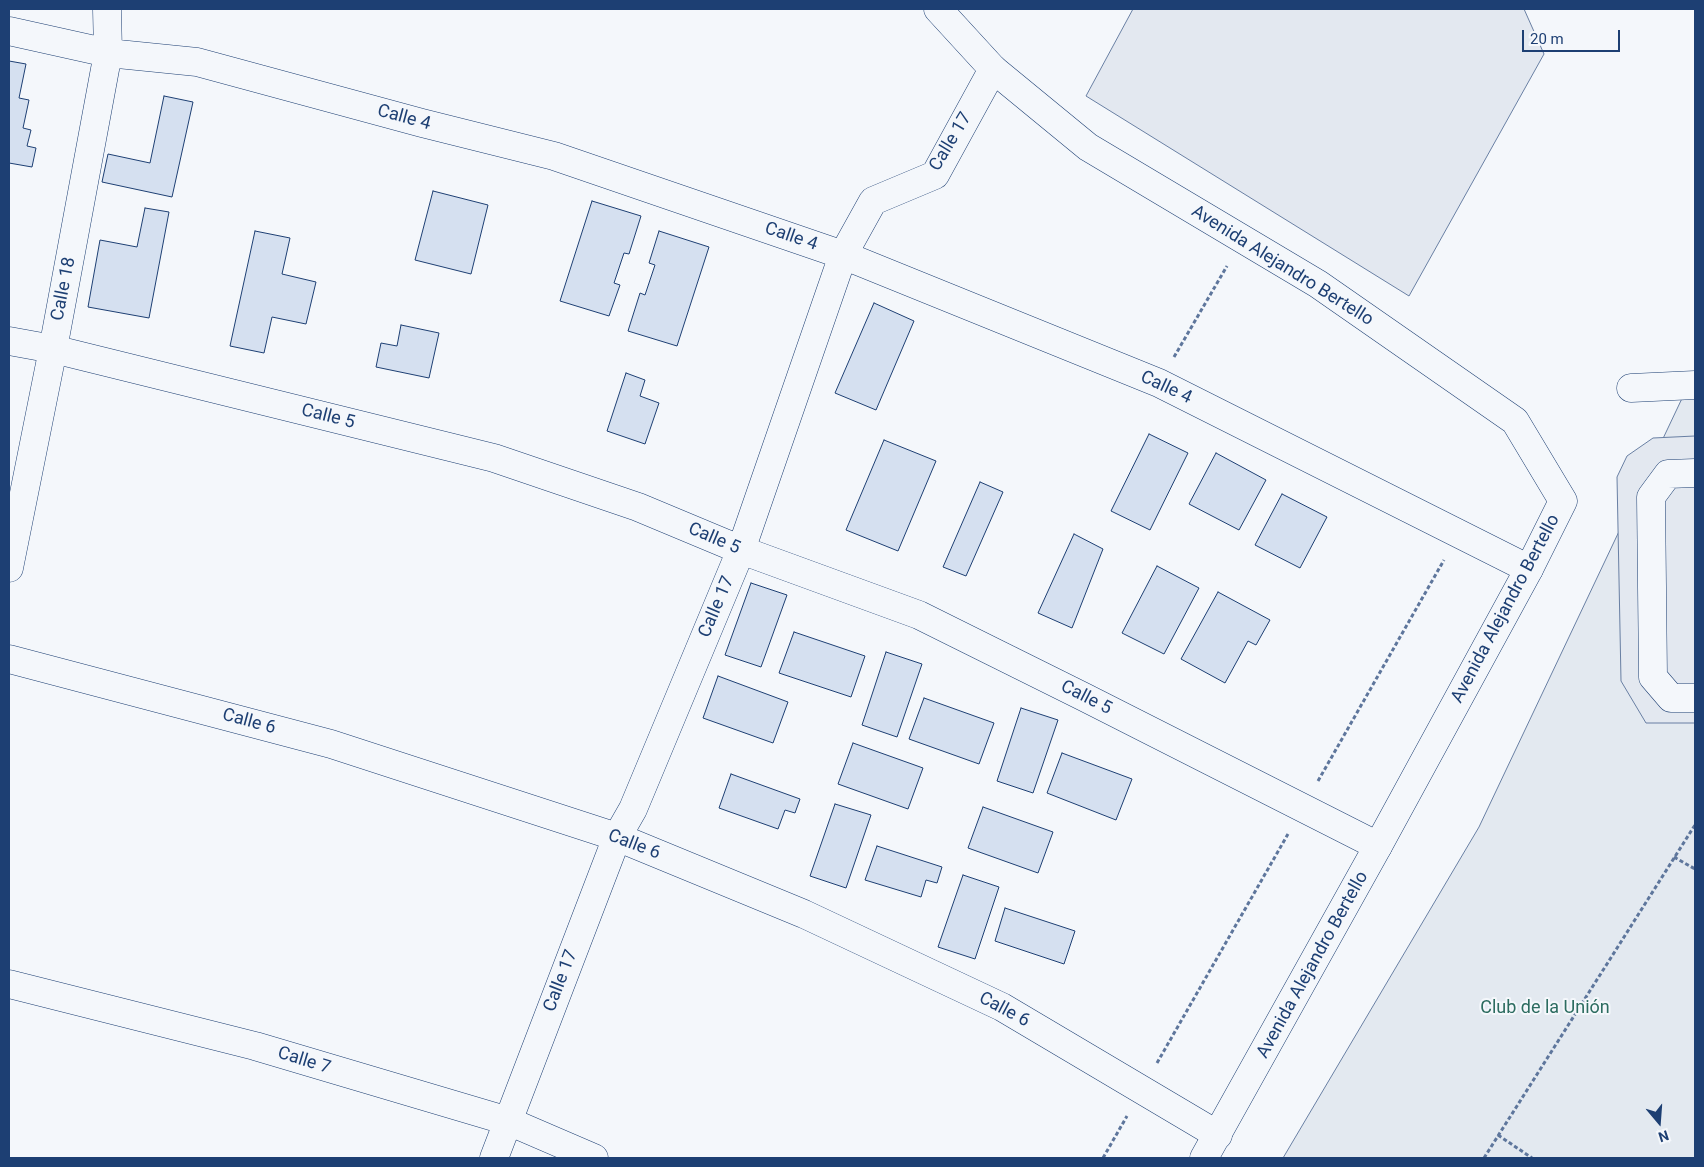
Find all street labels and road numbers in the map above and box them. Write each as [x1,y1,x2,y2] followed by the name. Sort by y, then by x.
[375,101,433,135] street label: Calle 4
[925,109,977,175] street label: Calle 17
[1187,201,1377,331] street label: Avenida Alejandro Bertello
[762,218,820,256] street label: Calle 4
[47,255,81,323] street label: Calle 18
[1137,367,1195,409] street label: Calle 4
[299,400,357,434] street label: Calle 5
[1447,511,1565,707] street label: Avenida Alejandro Bertello
[685,518,743,560] street label: Calle 5
[694,573,740,641] street label: Calle 17
[1057,676,1115,720] street label: Calle 5
[220,705,278,739] street label: Calle 6
[605,825,663,865] street label: Calle 6
[1253,868,1373,1062] street label: Avenida Alejandro Bertello
[539,947,583,1015] street label: Calle 17
[975,988,1033,1032] street label: Calle 6
[275,1043,333,1079] street label: Calle 7

